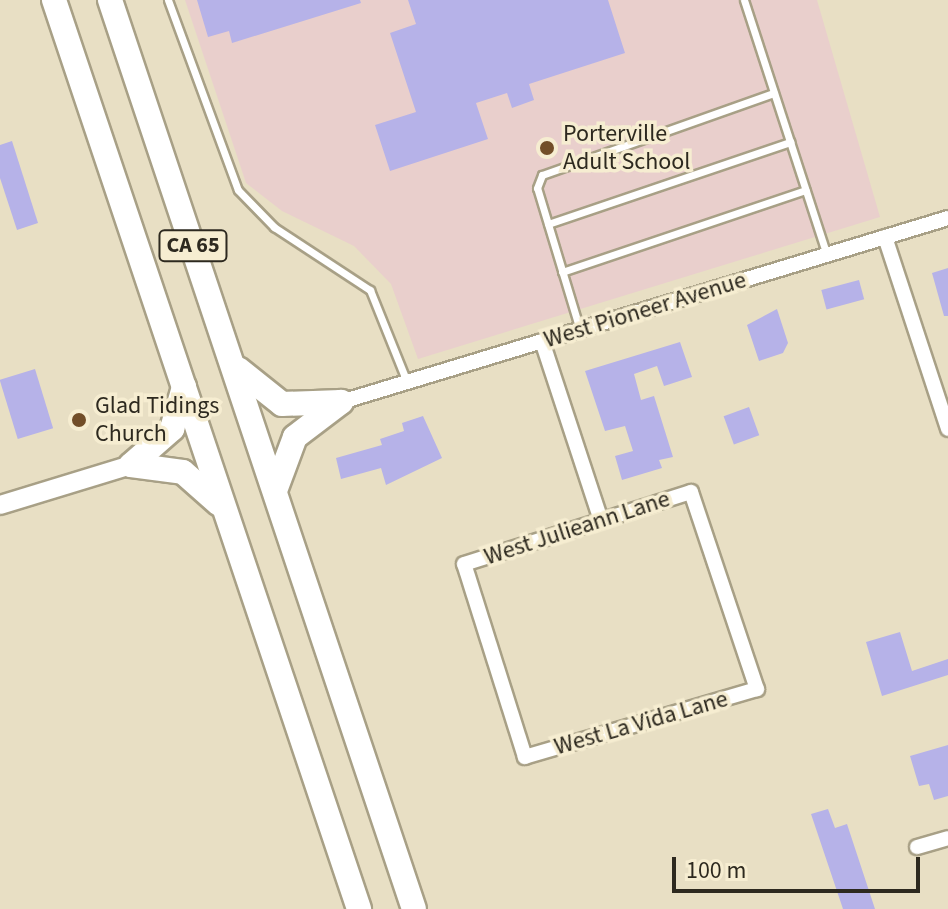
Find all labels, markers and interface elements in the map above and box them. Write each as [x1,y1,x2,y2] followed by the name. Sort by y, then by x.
[563,120,690,176] place label: Porterville Adult School
[538,139,556,157] marker: Porterville Adult School
[157,228,229,264] road number: CA 65
[540,266,750,354] street label: West Pioneer Avenue
[95,392,219,448] place label: Glad Tidings Church
[70,411,88,429] marker: Glad Tidings Church
[481,484,673,572] street label: West Julieann Lane
[551,684,731,762] street label: West La Vida Lane
[676,841,924,891] scale bar
[686,853,746,888] text: 100 m

